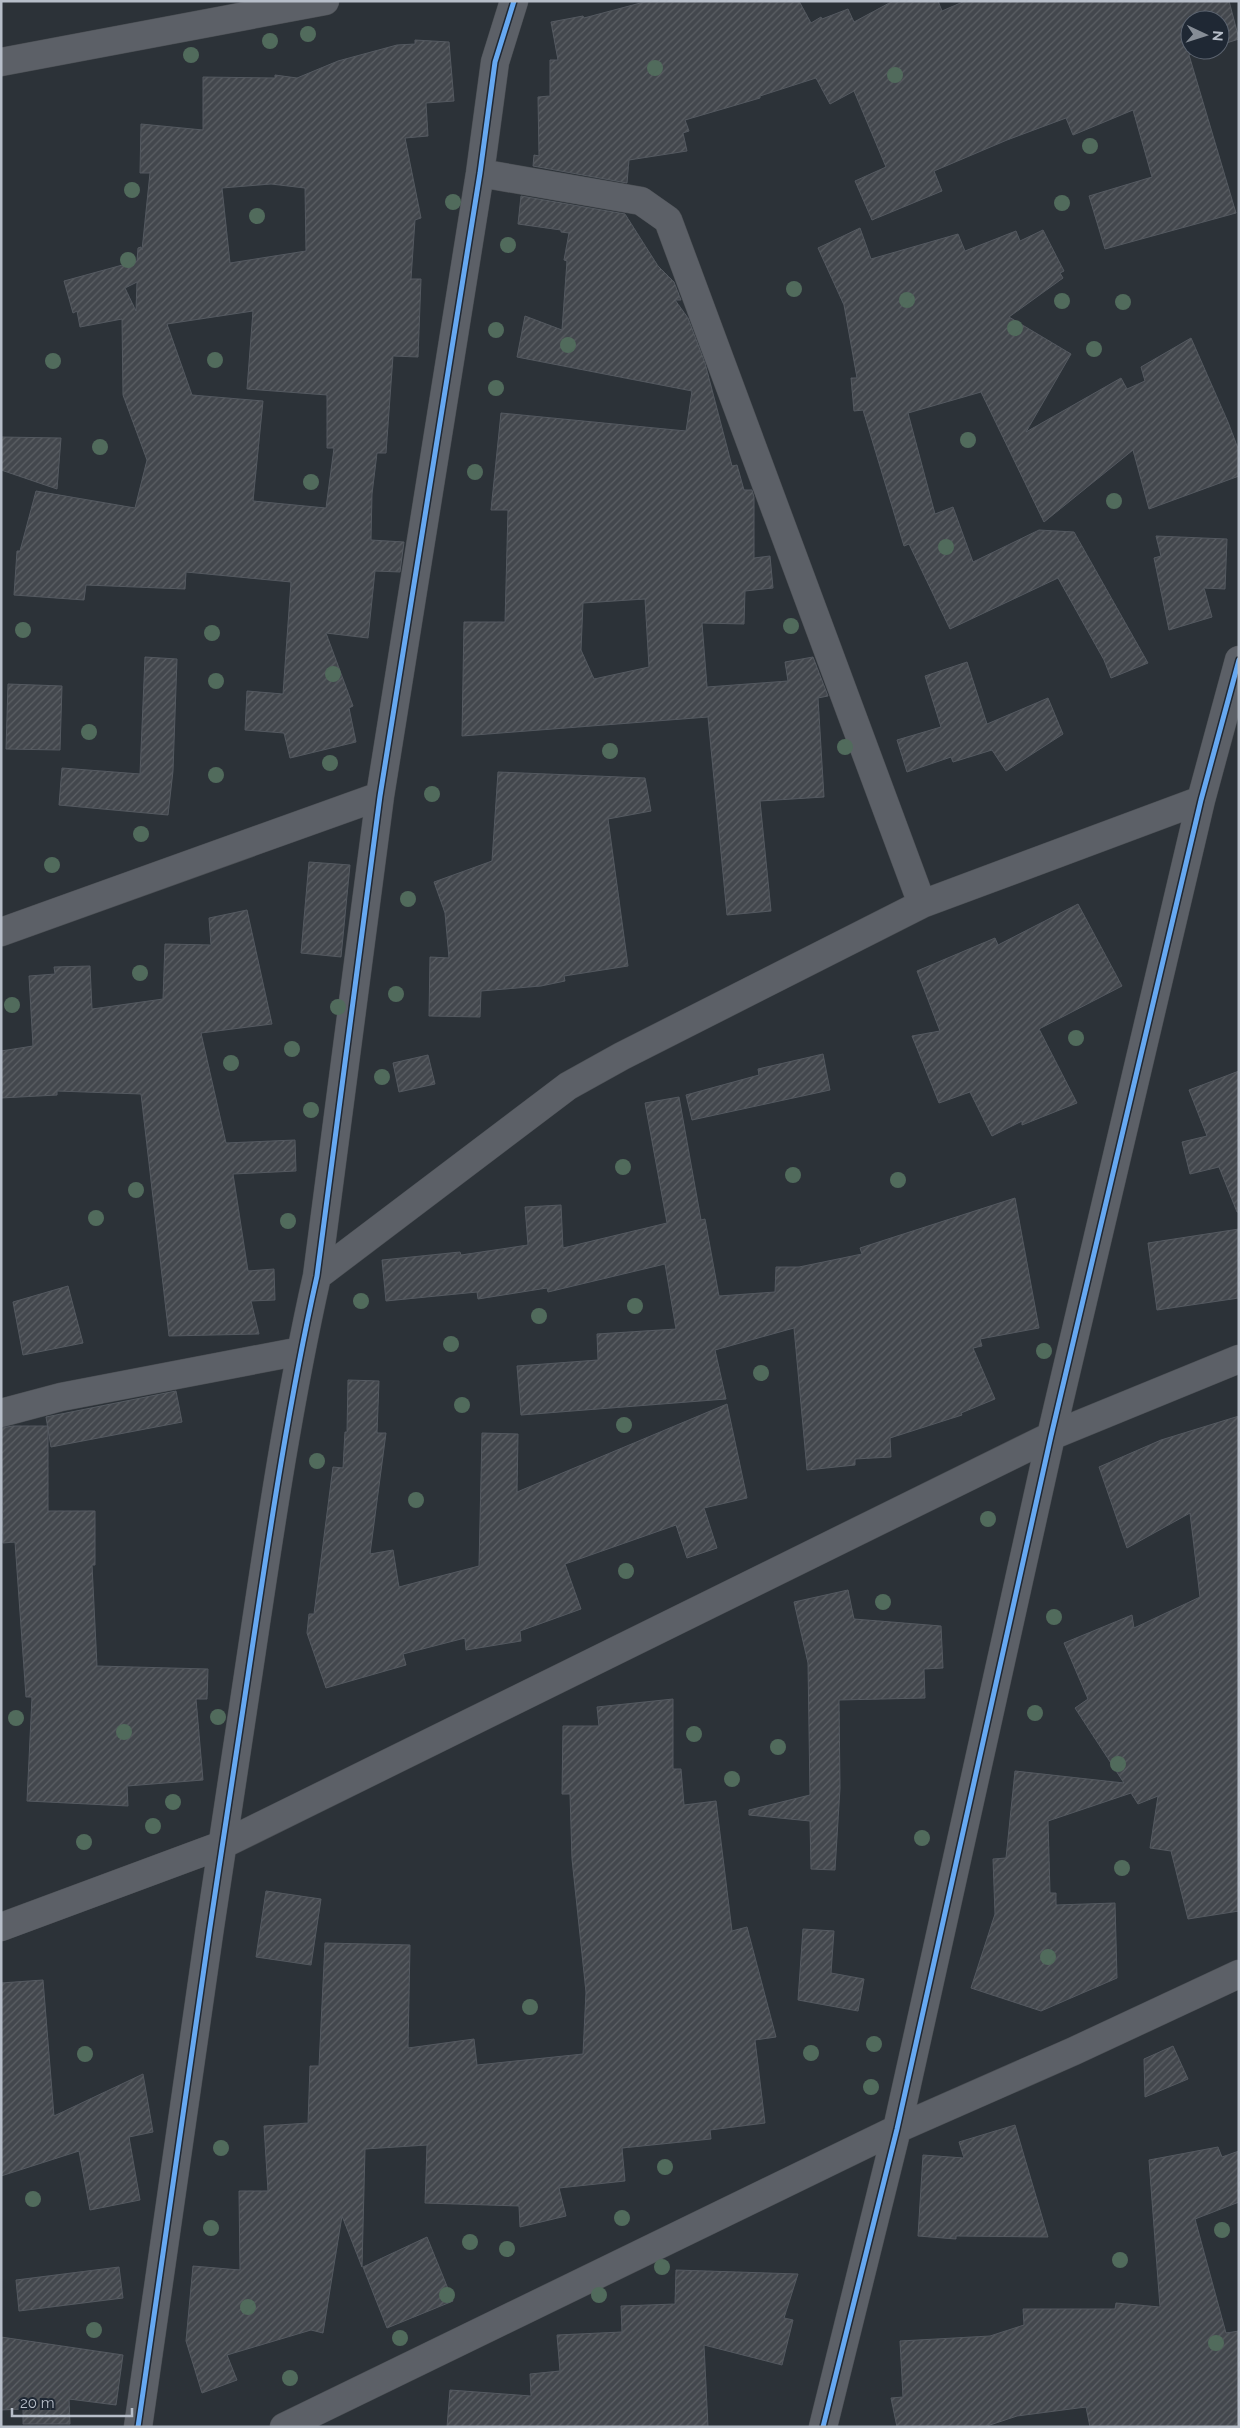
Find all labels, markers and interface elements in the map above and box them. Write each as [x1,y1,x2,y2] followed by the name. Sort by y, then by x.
[1180,10,1230,60] north arrow
[1210,30,1226,42] text: N
[12,2386,132,2418] scale bar
[20,2394,55,2412] text: 20 m

